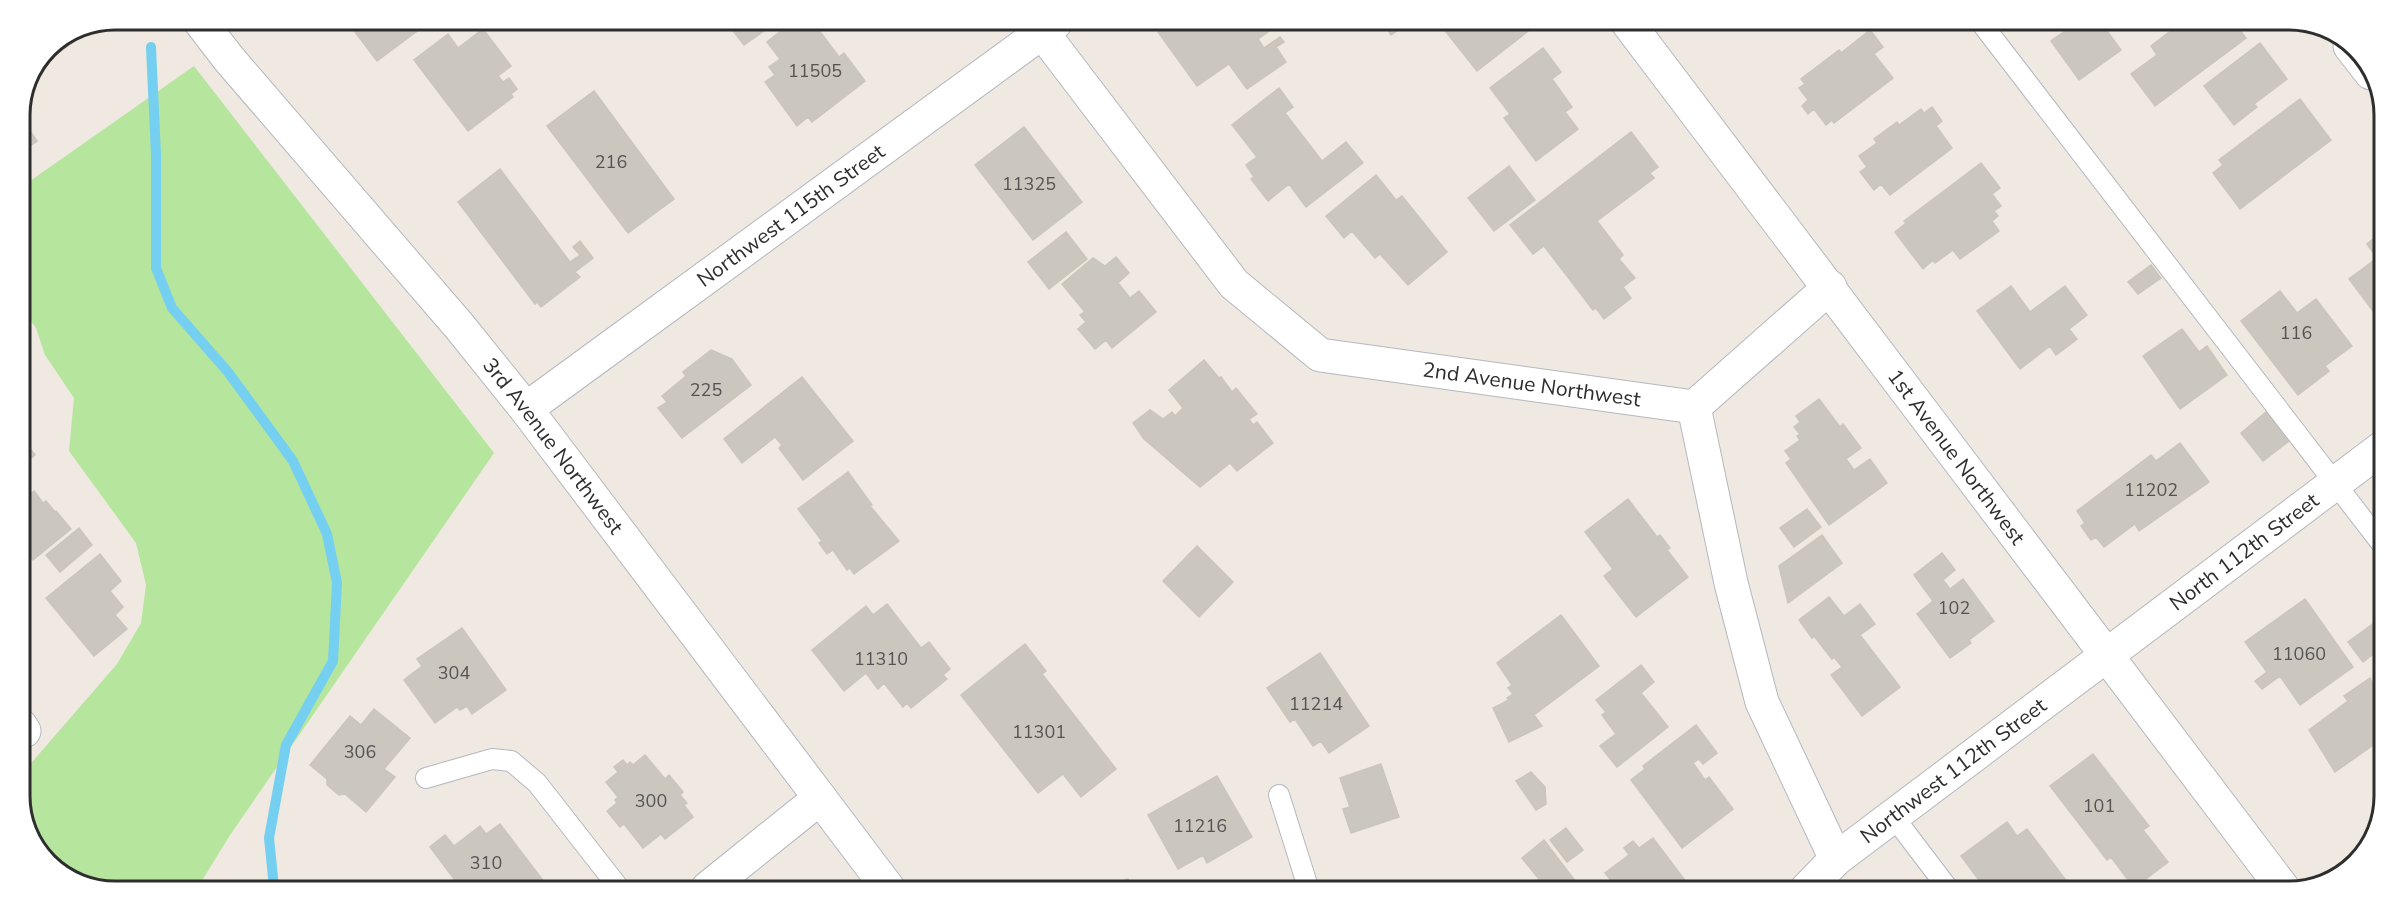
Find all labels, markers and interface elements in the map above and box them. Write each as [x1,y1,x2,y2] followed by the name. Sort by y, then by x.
[788,59,842,83] house number: 11505
[691,137,891,293] street label: Northwest 115th Street
[595,150,627,174] house number: 216
[1002,172,1056,196] house number: 11325
[2280,321,2312,345] house number: 116
[476,352,630,540] street label: 3rd Avenue Northwest
[1421,355,1643,414] street label: 2nd Avenue Northwest
[1881,363,2032,551] street label: 1st Avenue Northwest
[690,378,722,402] house number: 225
[2124,478,2178,502] house number: 11202
[2164,486,2325,617] street label: North 112th Street
[1938,596,1970,620] house number: 102
[2272,642,2326,666] house number: 11060
[854,647,908,671] house number: 11310
[438,661,470,685] house number: 304
[1855,691,2052,850] street label: Northwest 112th Street
[1289,692,1343,716] house number: 11214
[1012,720,1066,744] house number: 11301
[344,740,376,764] house number: 306
[635,789,667,813] house number: 300
[2083,794,2115,818] house number: 101
[1173,814,1227,838] house number: 11216
[470,851,502,875] house number: 310

